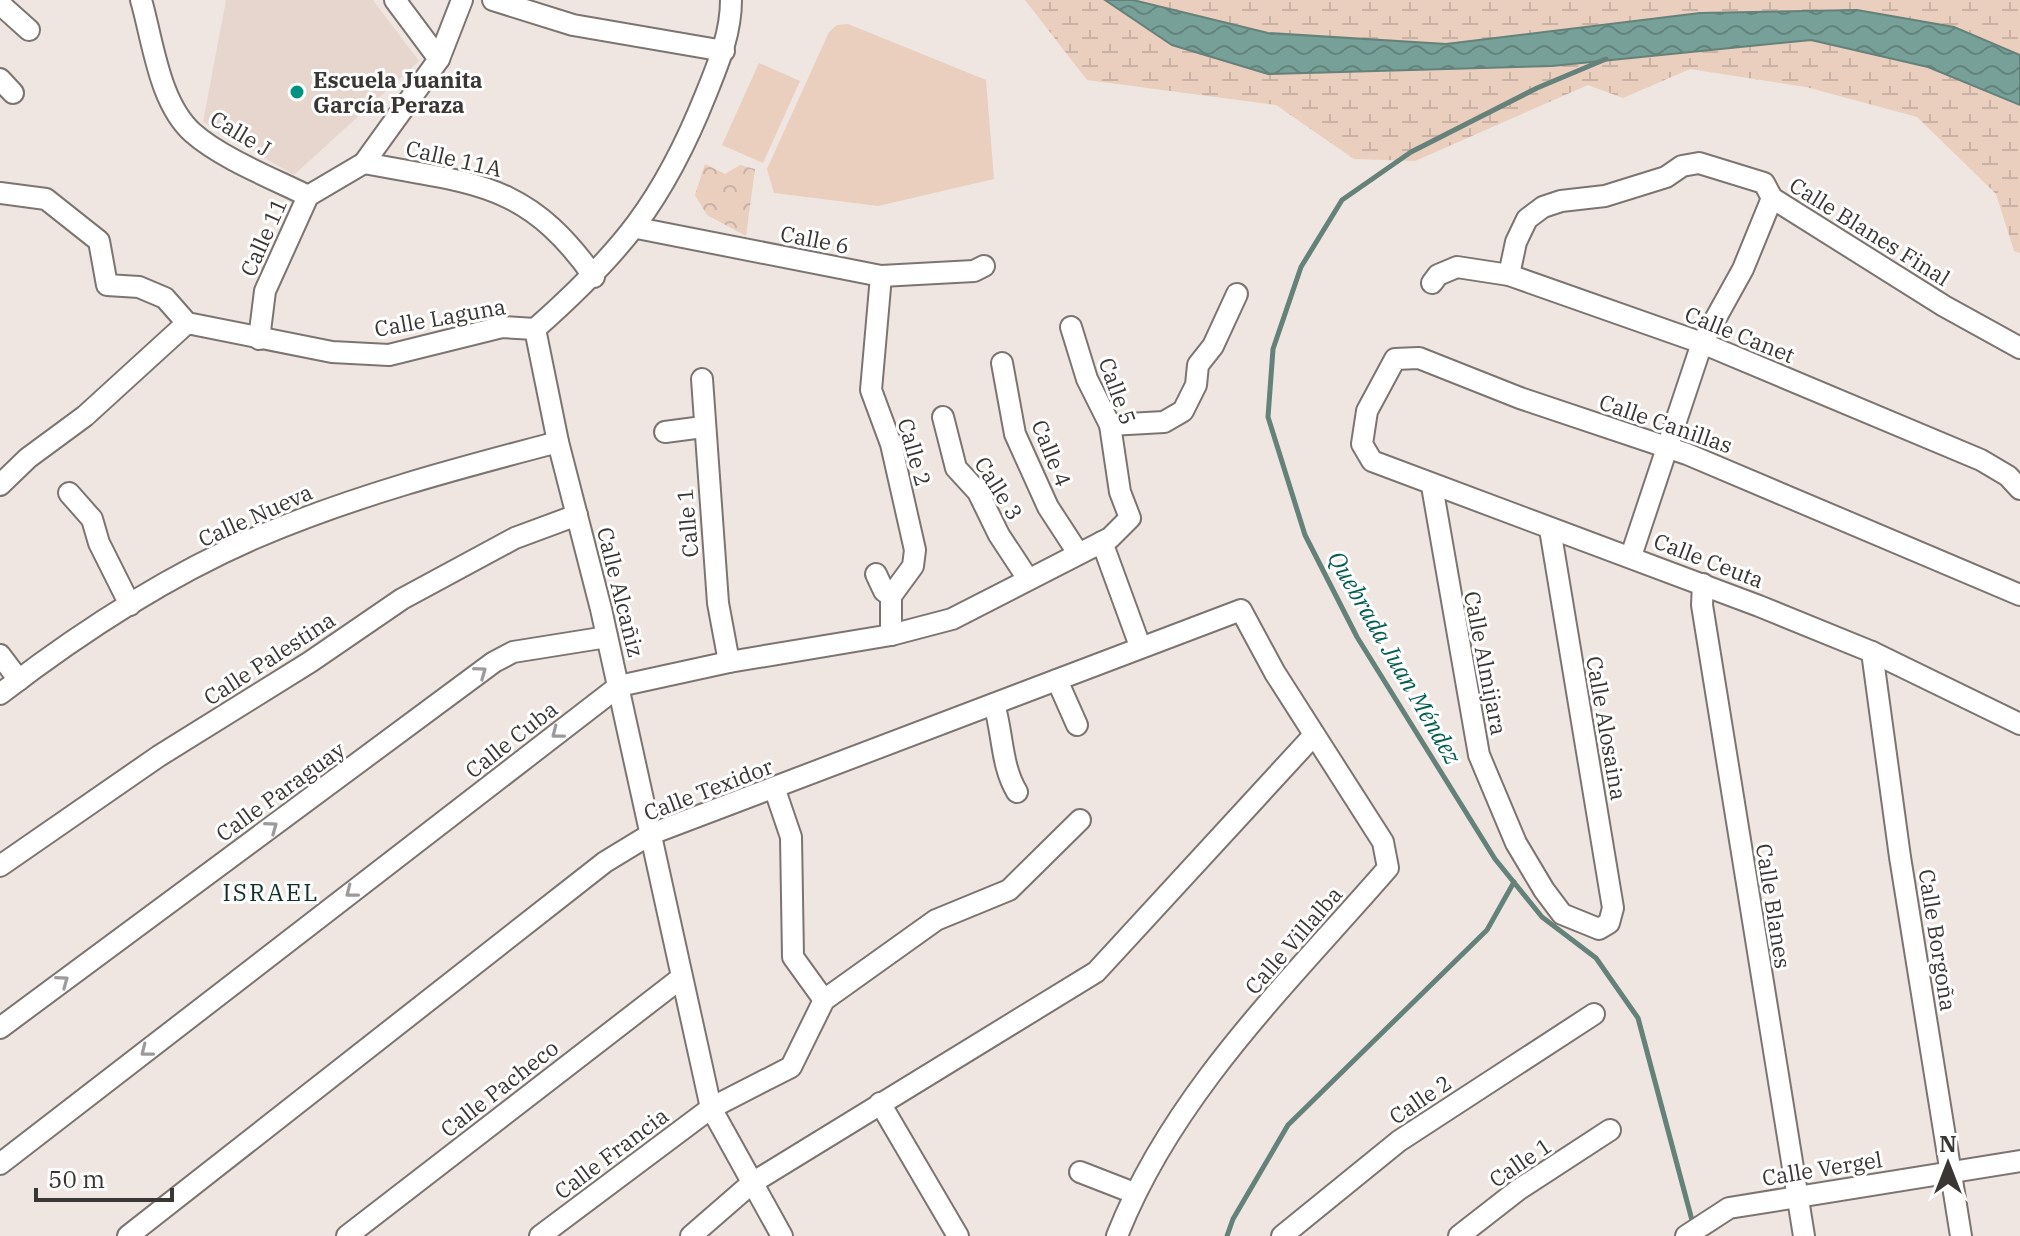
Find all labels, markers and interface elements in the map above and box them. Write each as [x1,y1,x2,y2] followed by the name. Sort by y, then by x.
[313,65,483,119] place label: Escuela Juanita García Peraza
[288,83,306,101] marker: Escuela Juanita García Peraza
[205,104,277,162] street label: Calle J
[403,133,505,183] street label: Calle 11A
[1784,170,1956,292] street label: Calle Blanes Final
[233,193,293,281] street label: Calle 11
[778,218,852,260] street label: Calle 6
[372,291,508,343] street label: Calle Laguna
[1681,299,1799,369] street label: Calle Canet
[1093,353,1143,429] street label: Calle 5
[1595,387,1737,459] street label: Calle Canillas
[892,415,938,489] street label: Calle 2
[1026,415,1078,491] street label: Calle 4
[968,451,1030,525] street label: Calle 3
[193,477,317,553] street label: Calle Nueva
[670,487,704,559] street label: Calle 1
[591,524,651,660] street label: Calle Alcañiz
[1650,526,1768,594] street label: Calle Ceuta
[1321,545,1470,770] water label: Quebrada Juan Méndez
[1458,589,1514,737] street label: Calle Almijara
[198,605,340,711] street label: Calle Palestina
[1580,654,1634,802] street label: Calle Alosaina
[472,667,487,682] one-way arrow
[459,694,563,784] street label: Calle Cuba
[551,724,566,738] one-way arrow
[210,734,350,848] street label: Calle Paraguay
[639,751,777,827] street label: Calle Texidor
[263,822,278,836] one-way arrow
[1750,841,1798,971] street label: Calle Blanes
[1912,867,1964,1013] street label: Calle Borgoña
[223,876,319,908] district label: ISRAEL
[1238,880,1348,1000] street label: Calle Villalba
[345,883,360,897] one-way arrow
[54,977,68,991] one-way arrow
[434,1033,564,1143] street label: Calle Pacheco
[140,1042,154,1056] one-way arrow
[1383,1068,1457,1130] street label: Calle 2
[548,1101,674,1205] street label: Calle Francia
[1908,1124,1988,1204] north arrow
[1939,1129,1957,1158] text: N
[1483,1131,1557,1193] street label: Calle 1
[1760,1144,1884,1192] street label: Calle Vergel
[36,1152,172,1202] scale bar
[48,1163,105,1195] text: 50 m

